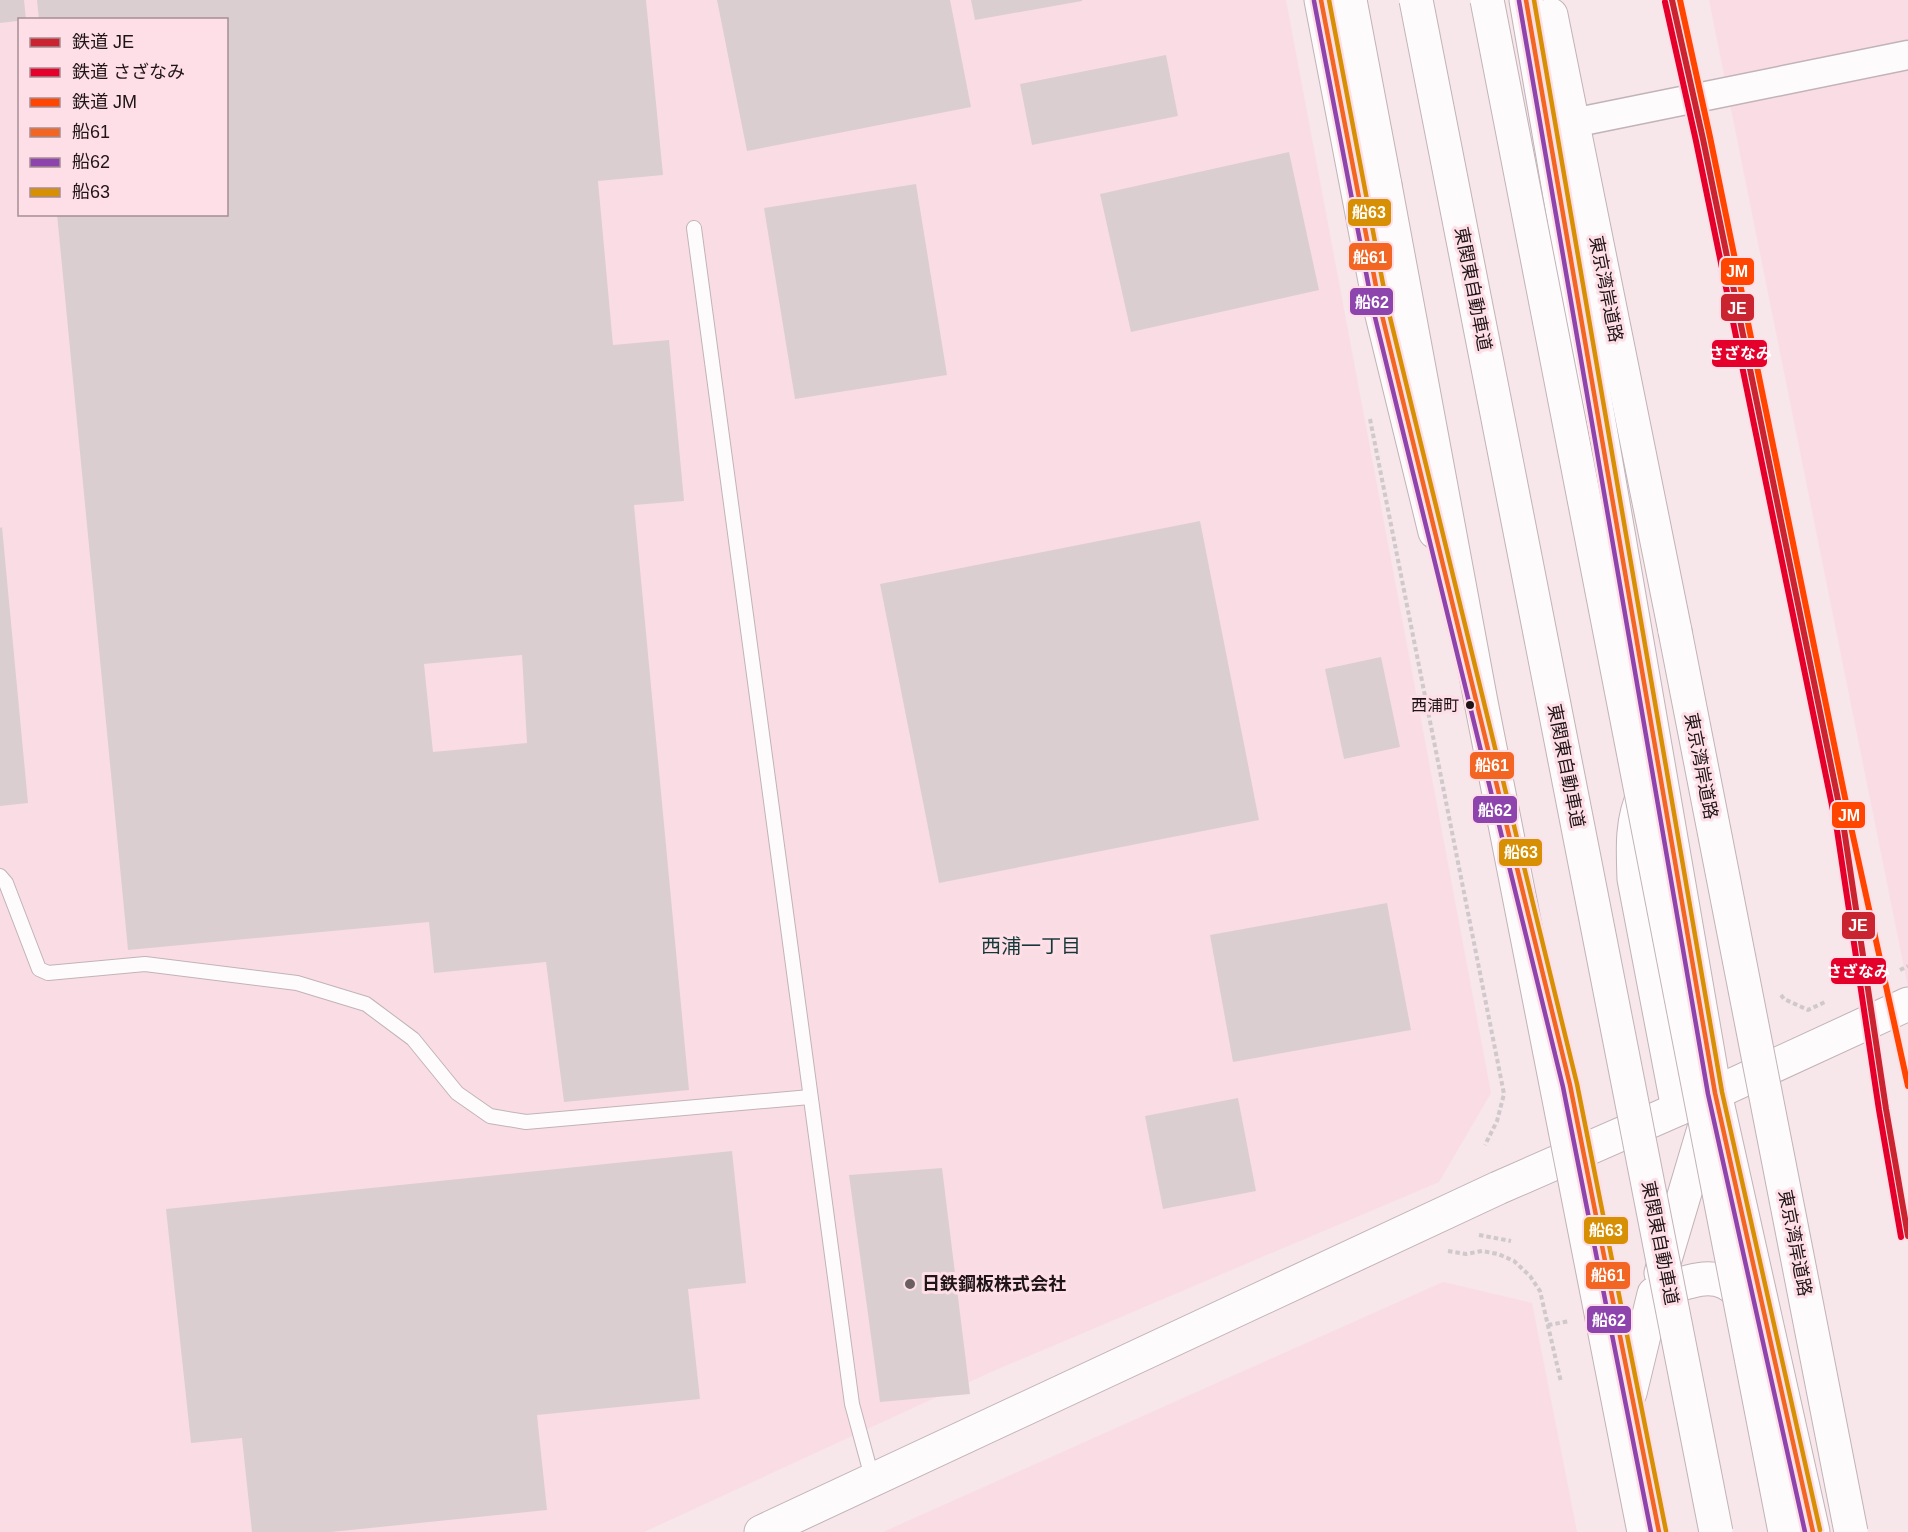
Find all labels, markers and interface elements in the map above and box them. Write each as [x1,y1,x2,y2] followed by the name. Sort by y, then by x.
[18,18,228,216] legend
[72,32,134,52] text: 鉄道 JE
[72,62,185,82] text: 鉄道 さざなみ
[72,92,137,112] text: 鉄道 JM
[72,122,110,142] text: 船61
[72,152,110,172] text: 船62
[72,182,110,202] text: 船63
[1347,198,1392,227] line badge: 船63
[1352,204,1386,221] text: 船63
[1451,225,1495,353] street label: 東関東自動車道
[1586,234,1626,344] street label: 東京湾岸道路
[1348,242,1393,271] line badge: 船61
[1353,249,1387,266] text: 船61
[1720,257,1755,286] line badge: JM
[1726,263,1748,280] text: JM
[1349,287,1394,316] line badge: 船62
[1720,293,1755,322] line badge: JE
[1355,294,1389,311] text: 船62
[1727,300,1747,317] text: JE
[1711,339,1768,368] line badge: さざなみ
[1708,345,1772,362] text: さざなみ
[1411,697,1459,714] place label: 西浦町
[1464,699,1476,711] marker: 西浦町
[1544,702,1588,830] street label: 東関東自動車道
[1681,711,1721,821] street label: 東京湾岸道路
[1469,751,1515,780] line badge: 船61
[1475,757,1509,774] text: 船61
[1472,795,1518,824] line badge: 船62
[1831,801,1866,829] line badge: JM
[1478,802,1512,819] text: 船62
[1838,807,1860,824] text: JM
[1498,838,1543,867] line badge: 船63
[1504,844,1538,861] text: 船63
[1841,911,1876,940] line badge: JE
[1848,917,1868,934] text: JE
[981,935,1081,957] district label: 西浦一丁目
[1830,957,1887,985] line badge: さざなみ
[1826,963,1890,980] text: さざなみ
[1638,1179,1682,1307] street label: 東関東自動車道
[1775,1188,1815,1298] street label: 東京湾岸道路
[1583,1216,1629,1245] line badge: 船63
[1589,1222,1623,1239] text: 船63
[1585,1261,1631,1290] line badge: 船61
[1591,1267,1625,1284] text: 船61
[922,1274,1066,1294] place label: 日鉄鋼板株式会社
[903,1277,917,1291] marker: 日鉄鋼板株式会社
[1586,1305,1632,1334] line badge: 船62
[1592,1312,1626,1329] text: 船62

